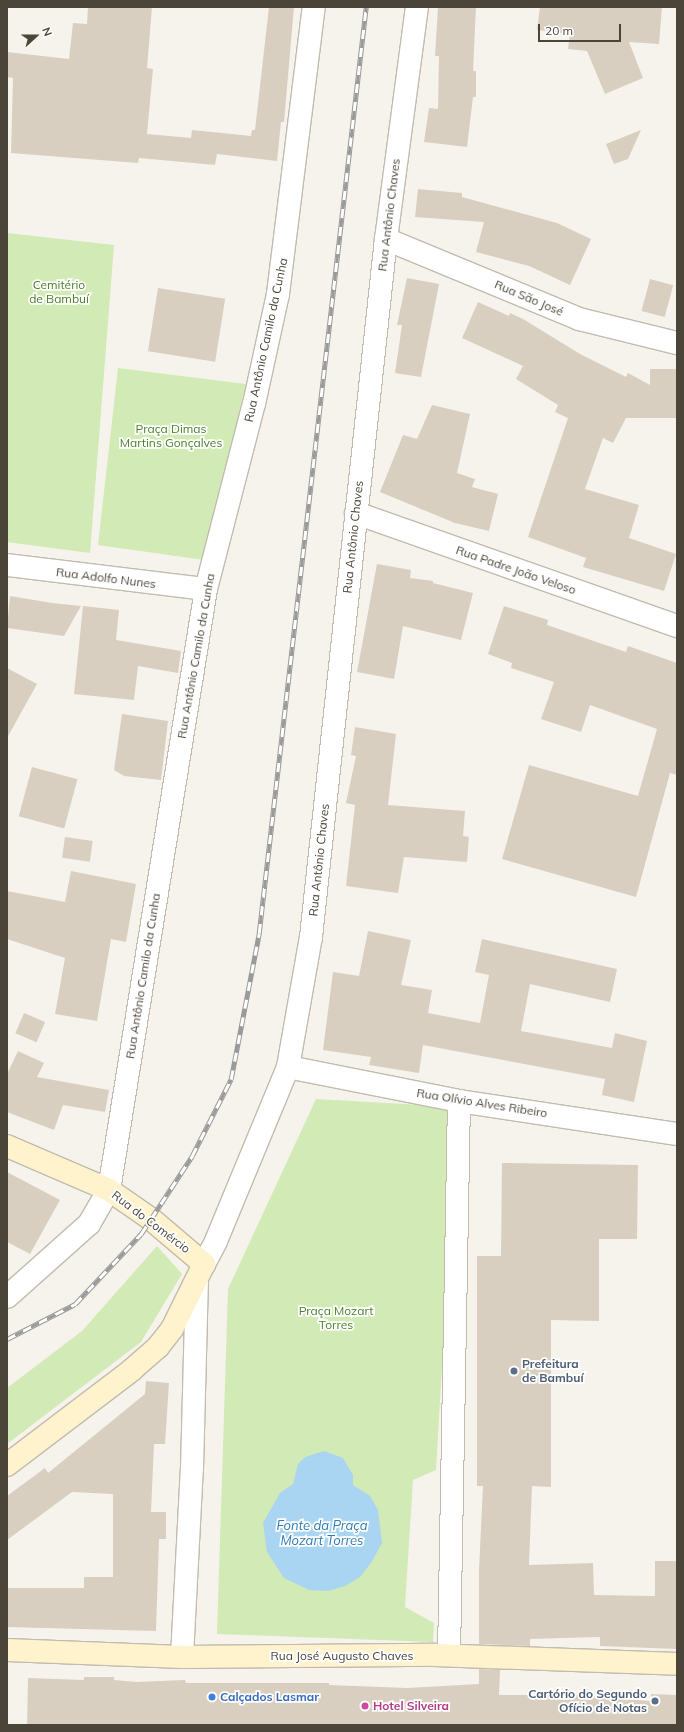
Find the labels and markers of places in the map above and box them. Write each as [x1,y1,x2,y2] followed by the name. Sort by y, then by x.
[522,1357,584,1385] place label: Prefeitura de Bambuí
[509,1366,519,1376] marker: Prefeitura de Bambuí
[528,1687,647,1715] place label: Cartório do Segundo Ofício de Notas
[220,1690,319,1704] place label: Calçados Lasmar
[207,1692,217,1702] marker: Calçados Lasmar
[650,1696,660,1706] marker: Cartório do Segundo Ofício de Notas
[373,1699,449,1713] place label: Hotel Silveira
[360,1701,370,1711] marker: Hotel Silveira

